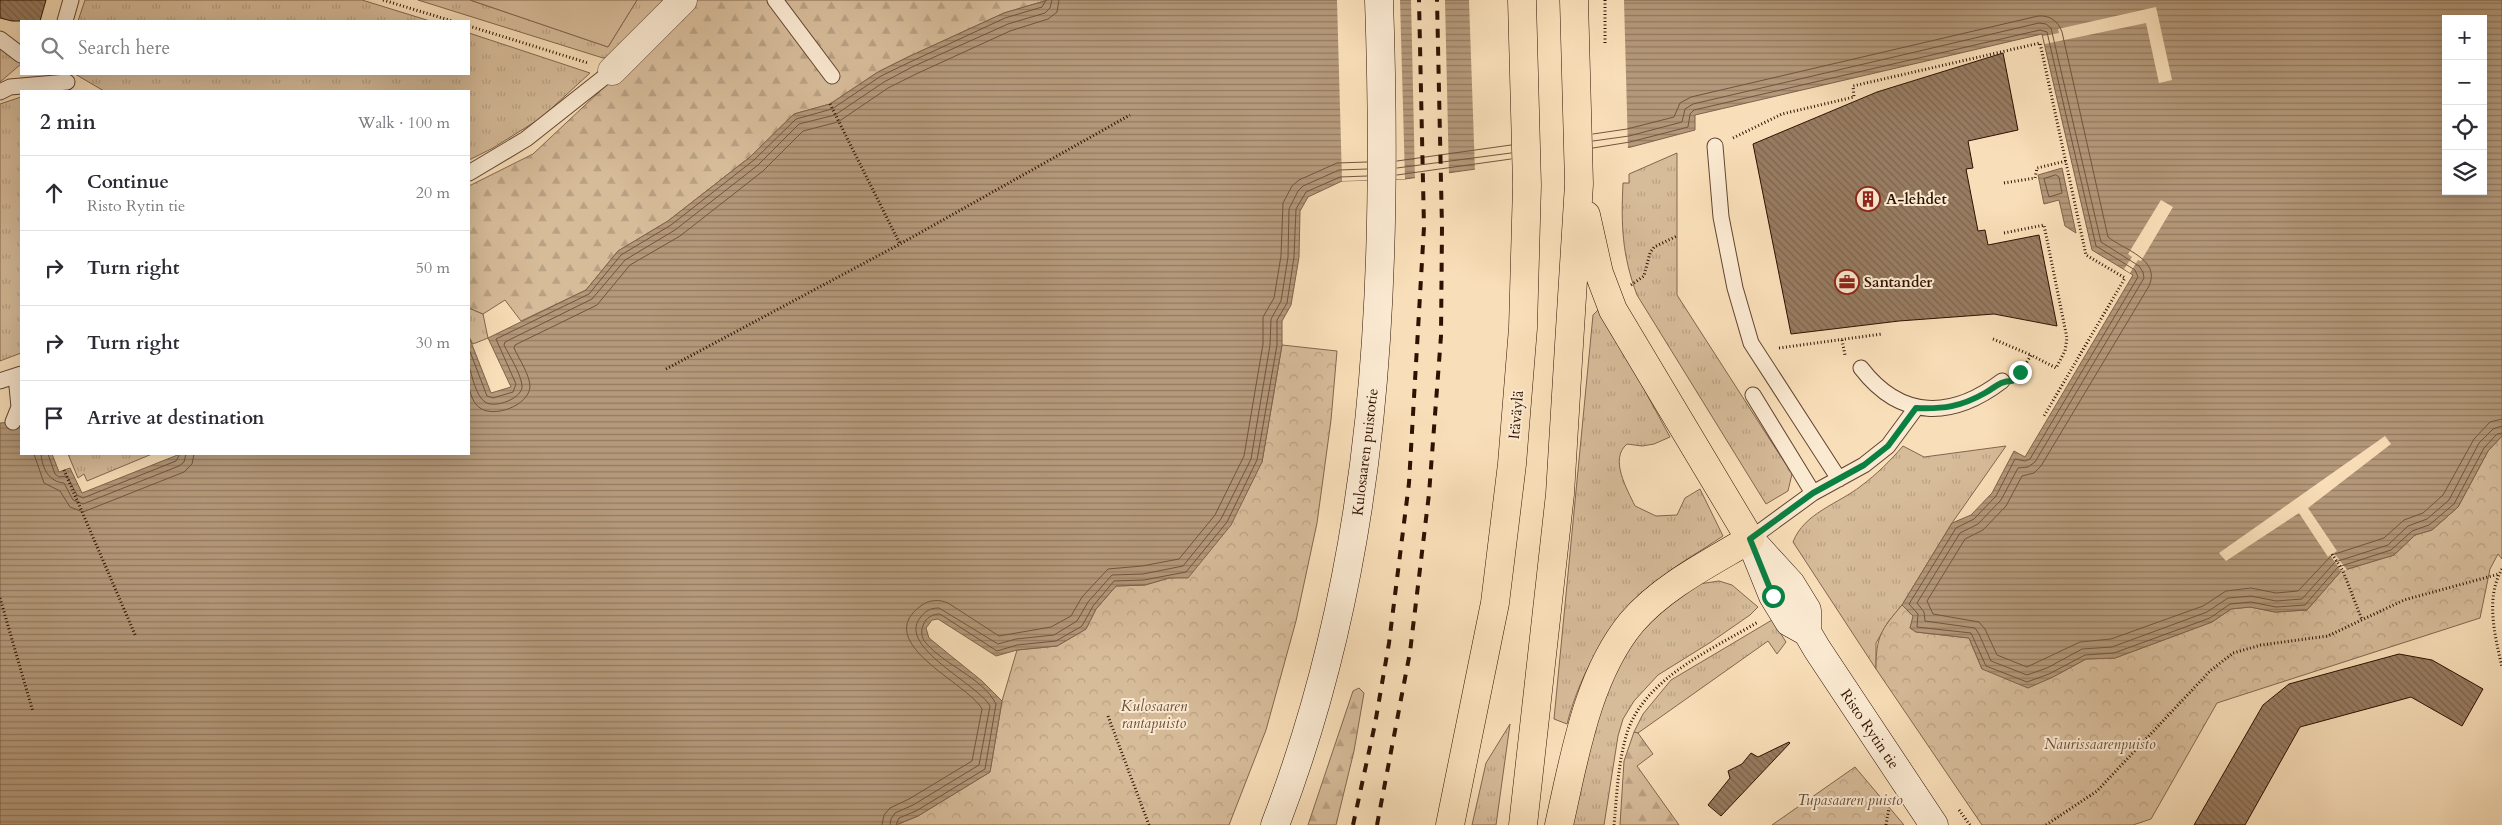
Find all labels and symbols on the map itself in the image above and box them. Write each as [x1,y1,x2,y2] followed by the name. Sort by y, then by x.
[1855,186,1881,212] building icon: A-lehdet
[1886,189,1948,209] place label: A-lehdet
[1834,269,1860,295] office icon: Santander
[1864,272,1933,292] place label: Santander
[2009,361,2032,384] route end
[1347,387,1383,517] street label: Kulosaaren puistotie
[1504,389,1528,440] street label: Itäväylä
[1762,585,1785,608] route start
[1836,685,1904,773] street label: Risto Rytin tie
[1121,696,1188,733] park label: Kulosaaren rantapuisto
[2044,734,2156,754] park label: Naurissaarenpuisto
[1797,790,1903,810] park label: Tupasaaren puisto

